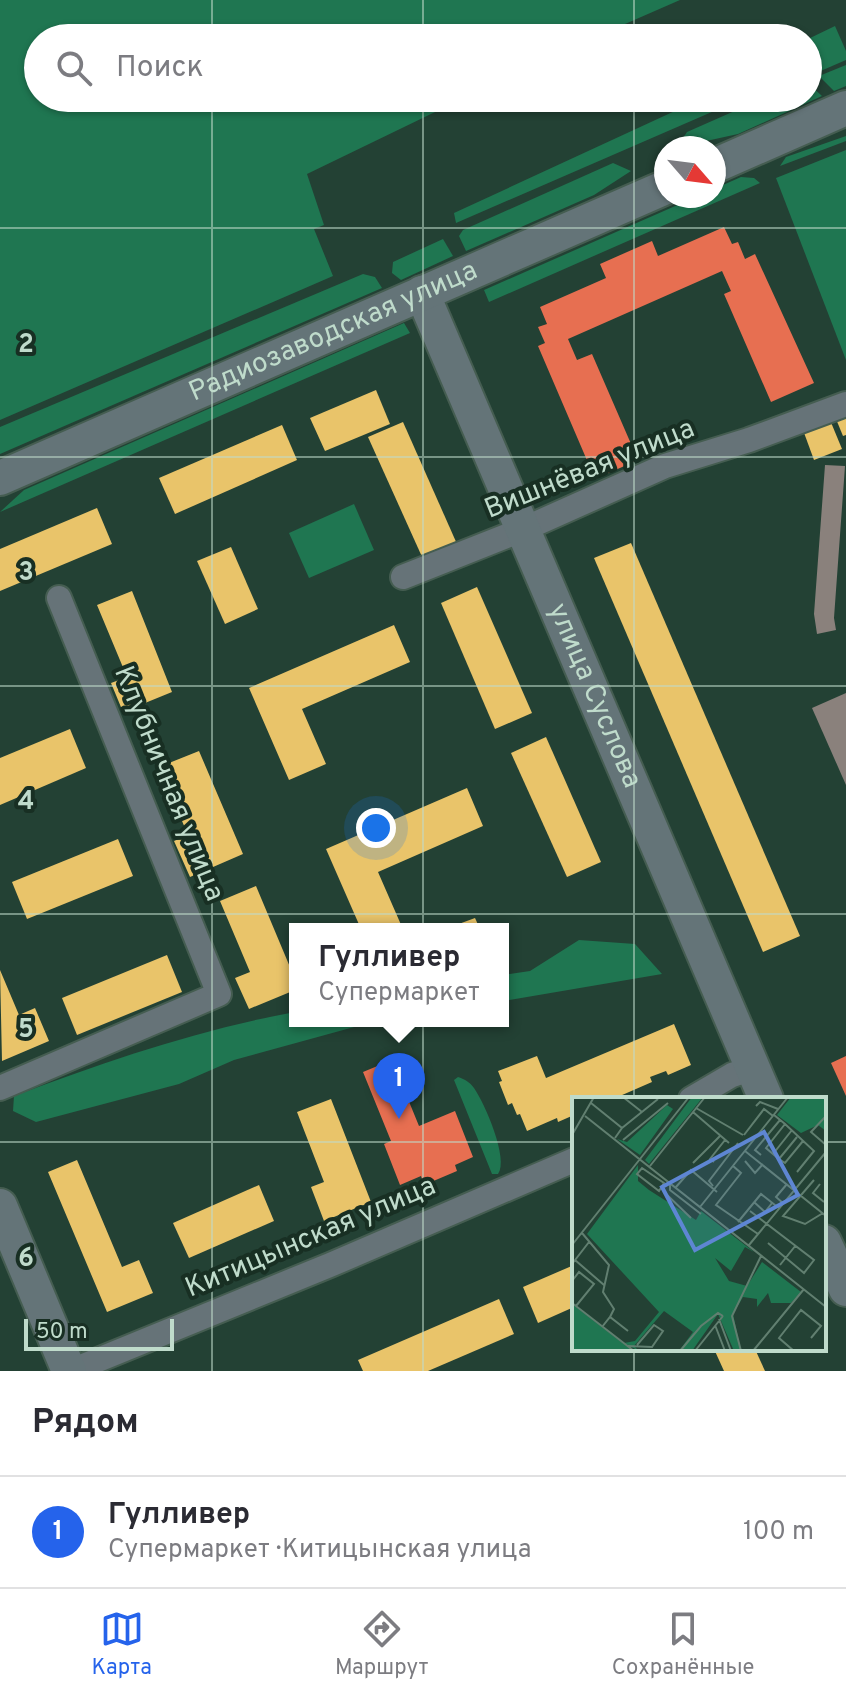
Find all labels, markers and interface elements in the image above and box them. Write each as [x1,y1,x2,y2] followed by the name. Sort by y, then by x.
[24,24,822,112] search box
[52,46,96,90] icon: search
[116,50,204,87] text: Поиск
[654,136,726,208] north arrow
[184,253,483,411] street label: Радиозаводская улица
[18,329,34,362] text: 2
[480,411,700,529] street label: Вишнёвая улица
[18,557,34,590] text: 3
[539,598,649,794] street label: улица Суслова
[104,661,232,907] street label: Клубничная улица
[18,786,34,819] text: 4
[356,808,396,848] your location
[289,923,509,1027] popup
[318,940,460,977] text: Гулливер
[318,977,480,1010] text: Супермаркет
[18,1014,34,1047] text: 5
[373,1053,425,1119] pin: 1
[572,1097,826,1351] inset map
[180,1169,442,1307] street label: Китицынская улица
[18,1243,34,1276] text: 6
[24,1315,174,1351] scale bar
[36,1319,88,1346] text: 50 m
[32,1402,139,1445] text: Рядом
[108,1497,250,1534] text: Гулливер
[53,1516,63,1549] text: 1
[743,1516,814,1549] text: 100 m
[108,1534,531,1567] text: Супермаркет · Китицынская улица
[92,1607,152,1682] tab: Карта
[335,1607,429,1682] tab: Маршрут
[612,1607,754,1682] tab: Сохранённые

